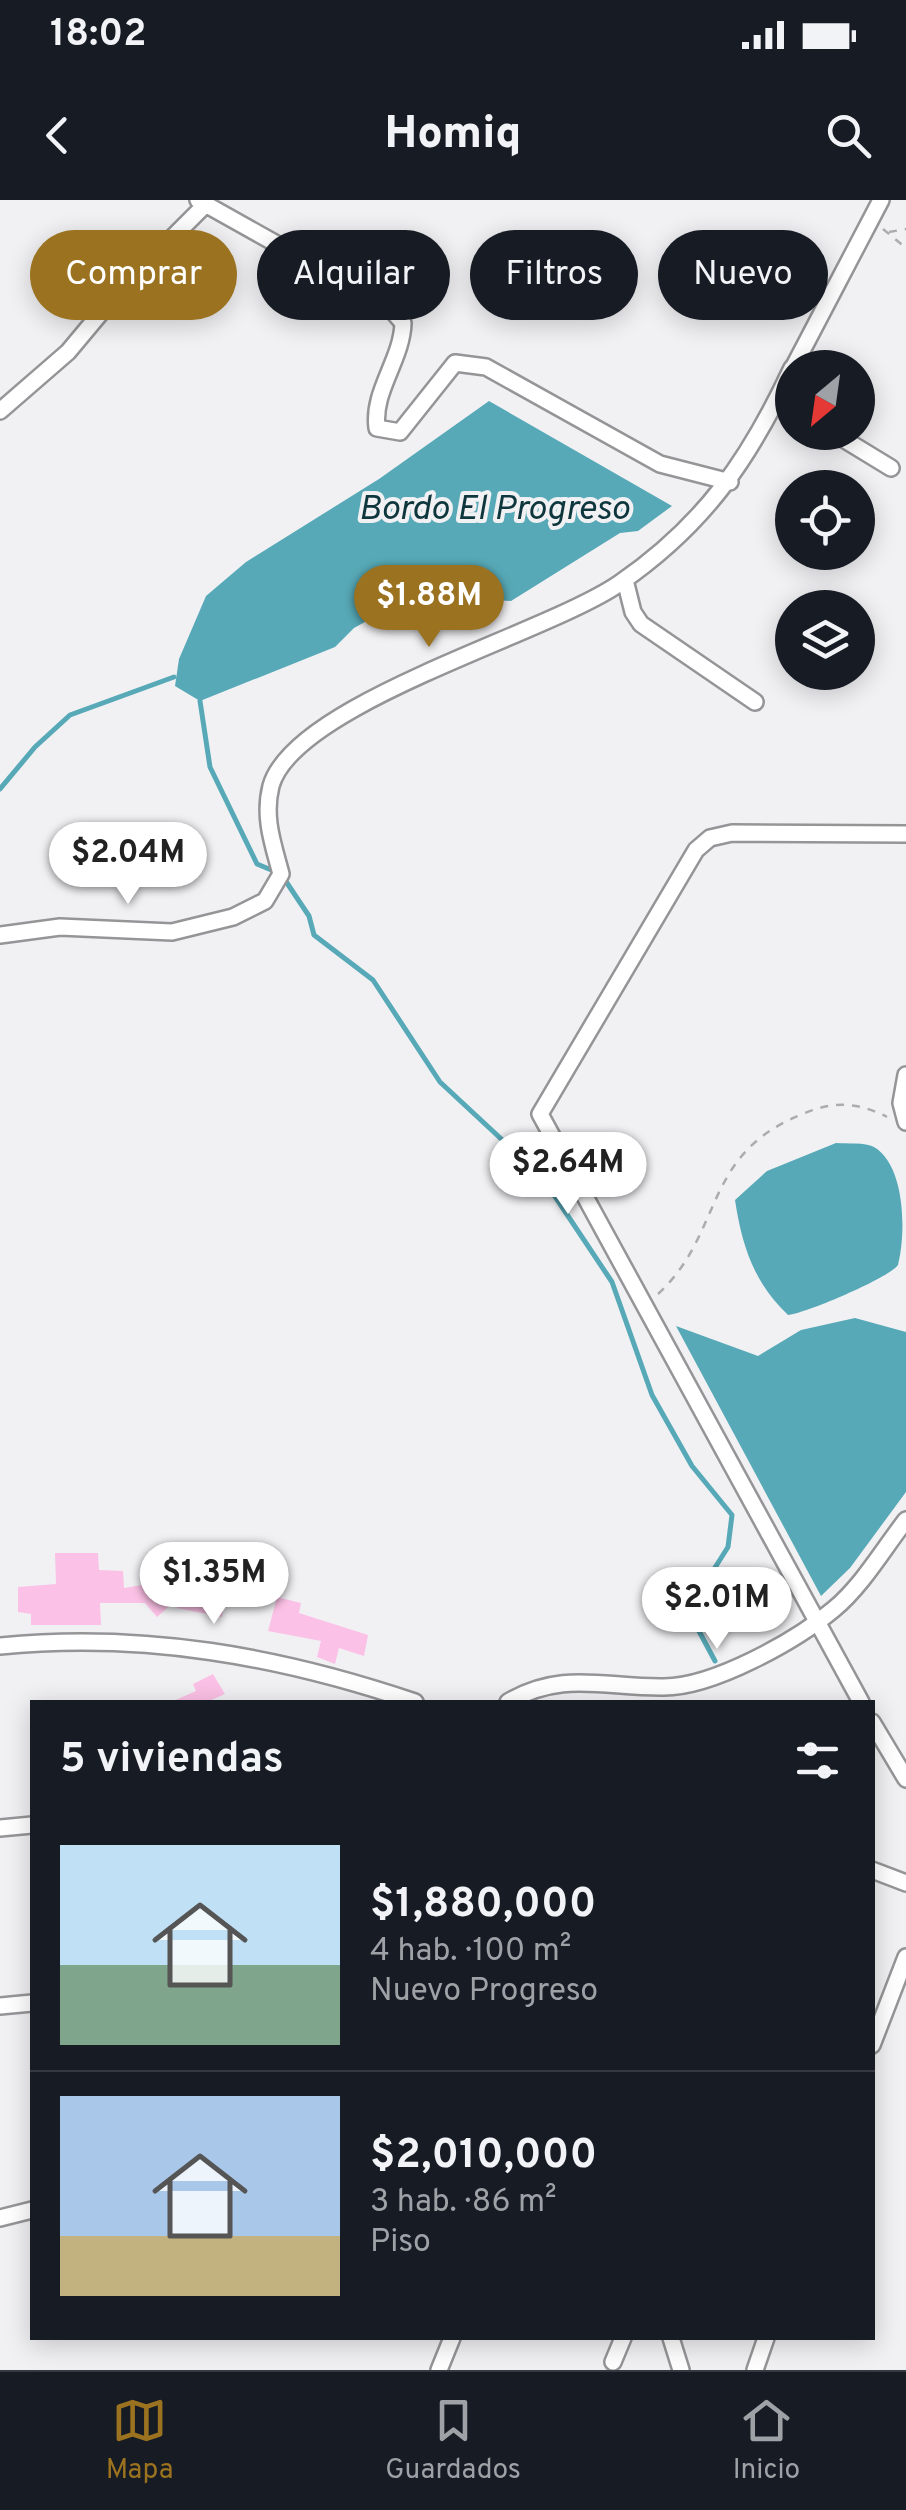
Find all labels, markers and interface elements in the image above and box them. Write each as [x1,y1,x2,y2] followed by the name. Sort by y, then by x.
[50,11,147,60] text: 18:02
[384,107,522,164] text: Homiq
[30,108,85,163] icon: back
[821,108,876,163] icon: search
[30,230,237,320] chip: Comprar
[257,230,450,320] chip: Alquilar
[470,230,638,320] chip: Filtros
[658,230,828,320] chip: Nuevo
[775,350,875,450] north arrow
[775,350,875,690] map controls
[775,470,875,570] button: locate
[359,488,630,532] water label: Bordo El Progreso
[348,565,510,650] pin: $1.88M
[376,577,482,617] text: $1.88M
[775,590,875,690] button: layers
[47,822,209,907] pin: $2.04M
[71,834,185,874] text: $2.04M
[487,1132,649,1217] pin: $2.64M
[512,1144,624,1184] text: $2.64M
[133,1542,295,1627] pin: $1.35M
[162,1554,266,1594] text: $1.35M
[636,1567,798,1652] pin: $2.01M
[664,1579,770,1619] text: $2.01M
[790,1733,845,1788] icon: filters
[60,1734,284,1787] text: 5 viviendas
[370,1879,596,1932] text: $1,880,000
[140,1885,260,2005] icon: home
[370,1932,571,1972] text: 4 hab. · 100 m²
[370,1972,598,2012] text: Nuevo Progreso
[370,2130,597,2183] text: $2,010,000
[140,2136,260,2256] icon: home
[370,2183,557,2223] text: 3 hab. · 86 m²
[370,2223,431,2263] text: Piso
[106,2393,174,2489] tab: Mapa
[385,2393,521,2489] tab: Guardados
[733,2393,800,2489] tab: Inicio

